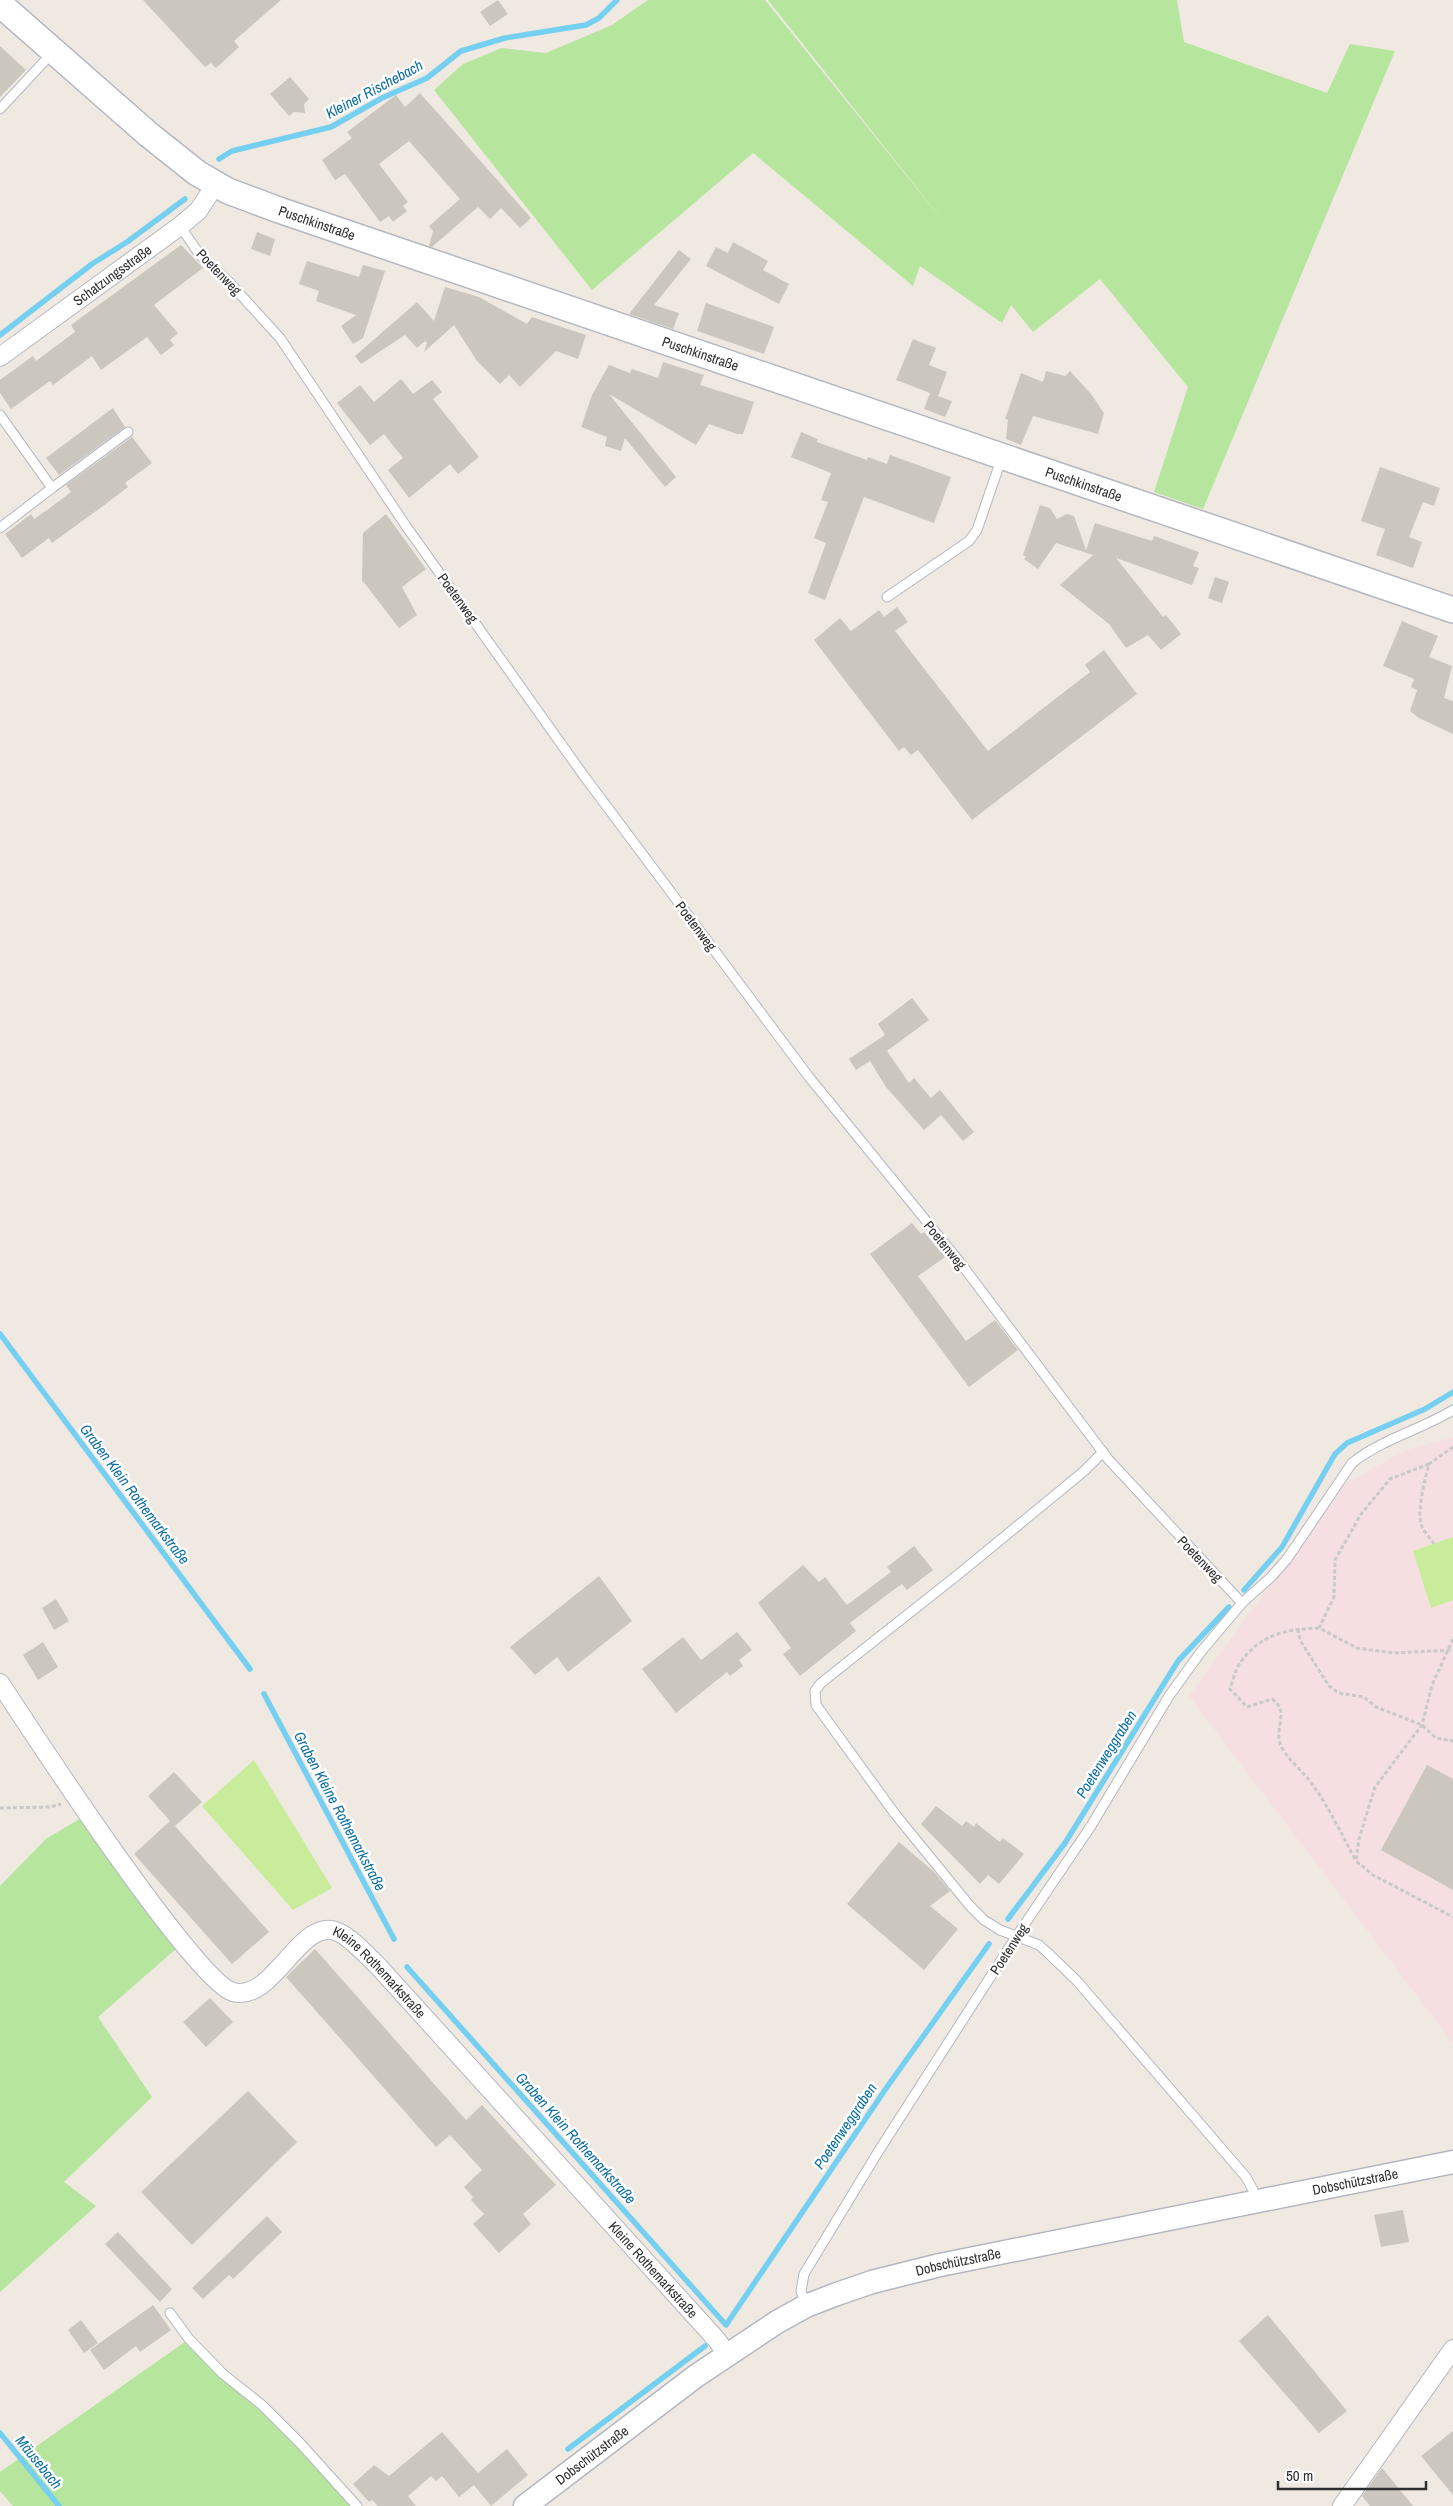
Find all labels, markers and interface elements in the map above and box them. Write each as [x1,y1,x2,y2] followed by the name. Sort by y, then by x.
[322,54,426,123] water label: Kleiner Rischebach
[276,202,358,244] street label: Puschkinstraße
[70,241,155,310] street label: Schatzungsstraße
[193,245,246,299] street label: Poetenweg
[660,332,741,375] street label: Puschkinstraße
[1043,463,1124,506] street label: Puschkinstraße
[434,569,483,627] street label: Poetenweg
[672,898,721,955] street label: Poetenweg
[920,1217,970,1273] street label: Poetenweg
[75,1419,195,1569] water label: Graben Klein Rothemarkstraße
[1174,1532,1227,1586] street label: Poetenweg
[1071,1706,1141,1802] water label: Poetenweggraben
[289,1728,391,1895] water label: Graben Kleine Rothemarkstraße
[986,1919,1033,1978] street label: Poetenweg
[330,1922,430,2022] street label: Kleine Rothemarkstraße
[511,2067,641,2209] water label: Graben Klein Rothemarkstraße
[808,2079,882,2173] water label: Poetenweggraben
[1311,2164,1399,2199] street label: Dobschützstraße
[605,2218,702,2322] street label: Kleine Rothemarkstraße
[914,2244,1002,2280] street label: Dobschützstraße
[552,2422,632,2489] street label: Dobschützstraße
[11,2431,67,2493] water label: Mäusebach
[1278,2458,1426,2490] scale bar
[1286,2465,1313,2486] text: 50 m

